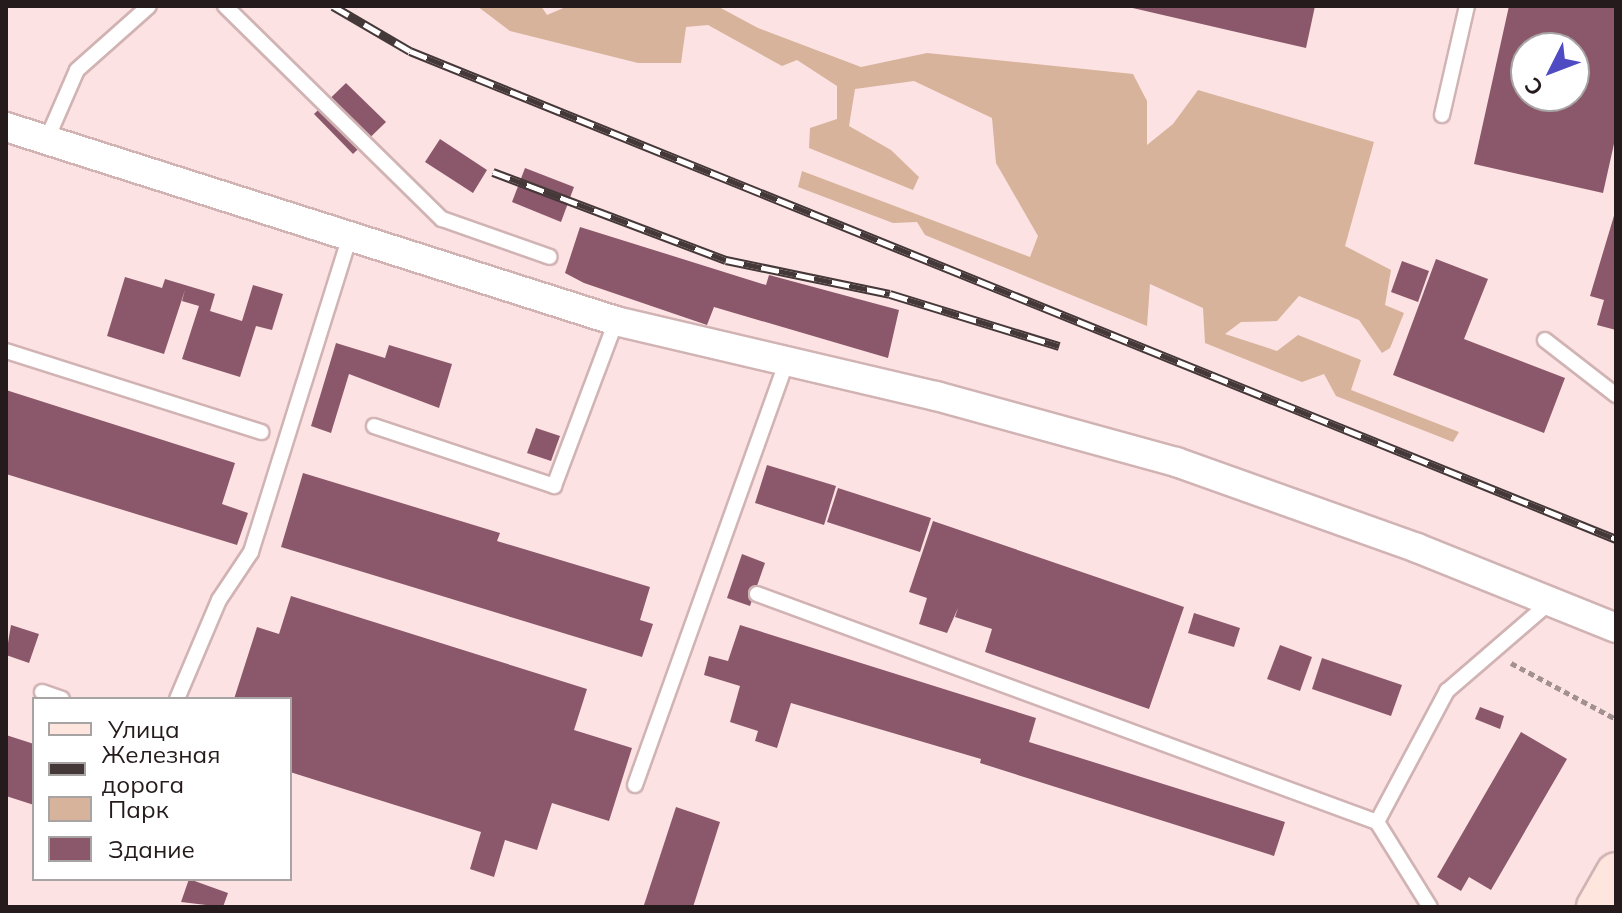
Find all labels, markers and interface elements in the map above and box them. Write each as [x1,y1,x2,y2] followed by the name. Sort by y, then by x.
[1510,32,1590,112] north arrow
[1518,72,1549,102] text: С
[32,697,292,881] legend
[108,714,180,744] text: Улица
[102,739,220,799] text: Железная дорога
[108,794,169,824] text: Парк
[108,834,195,864] text: Здание

